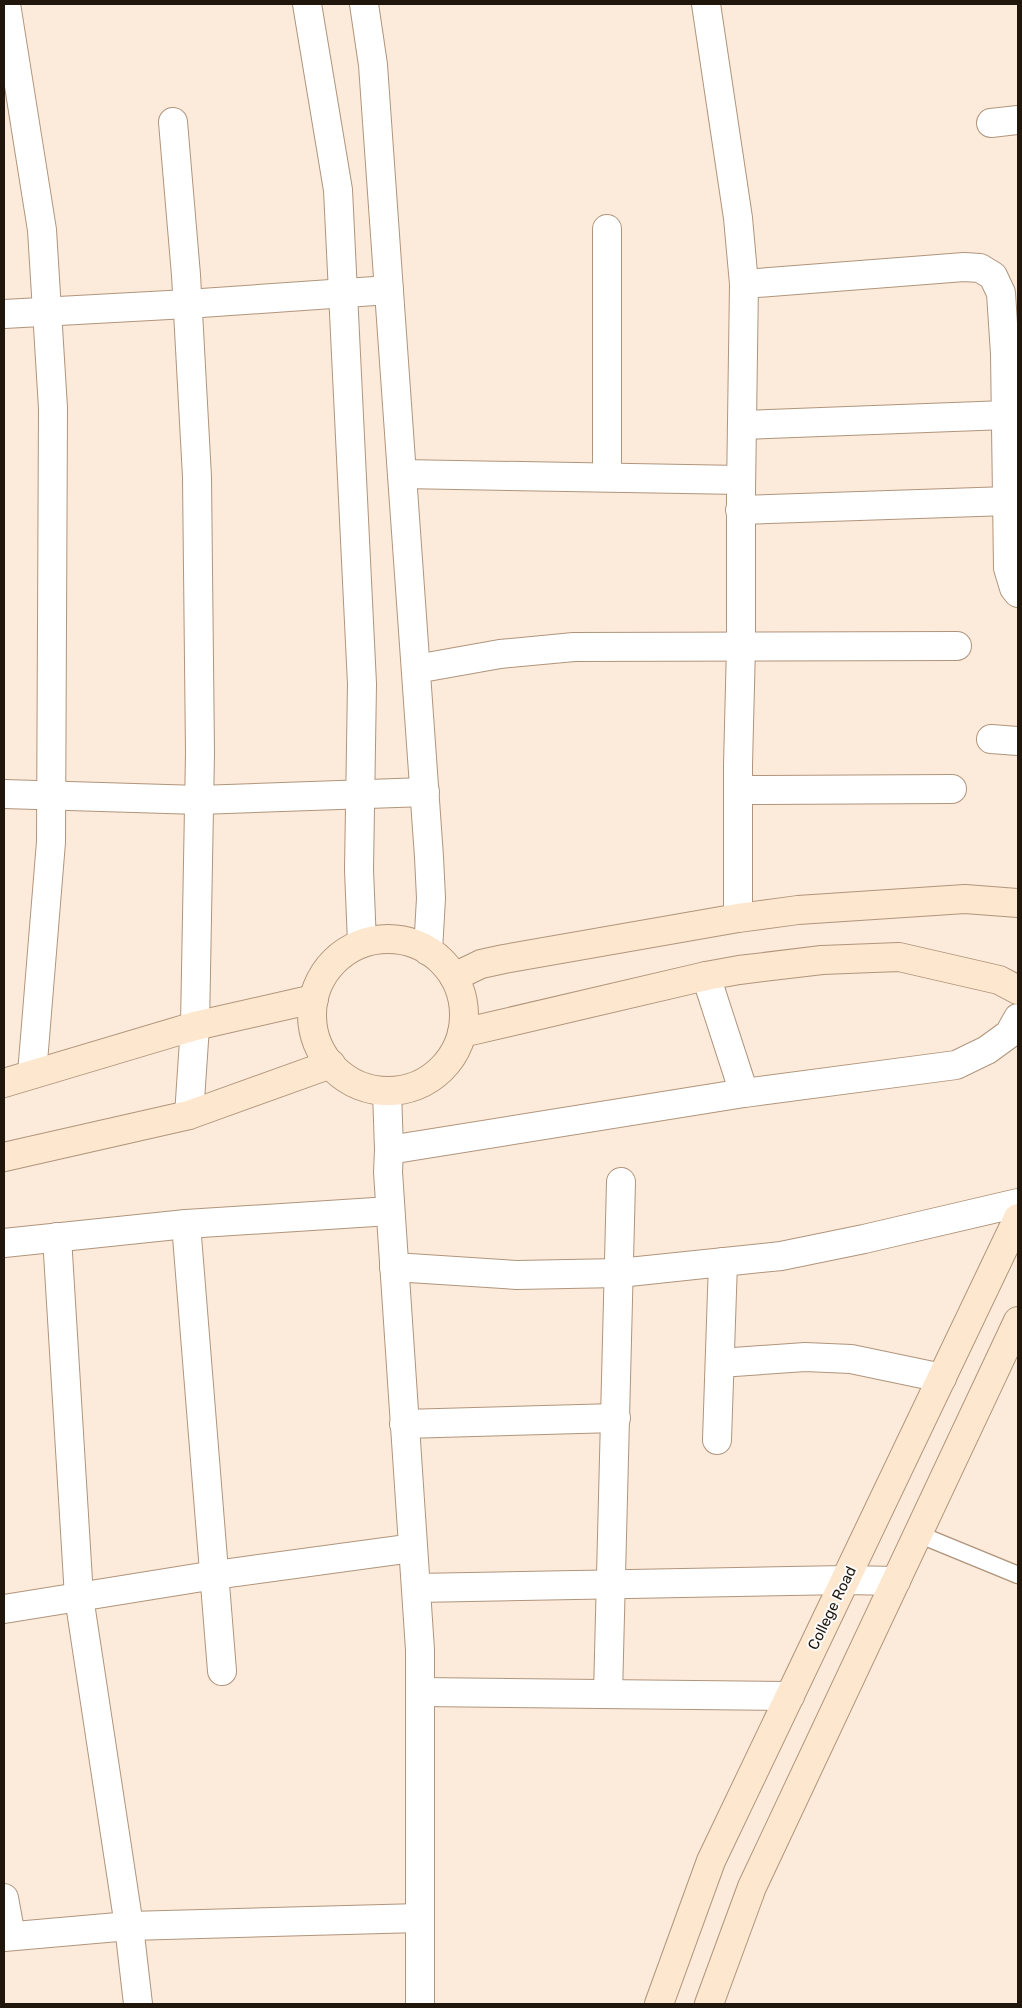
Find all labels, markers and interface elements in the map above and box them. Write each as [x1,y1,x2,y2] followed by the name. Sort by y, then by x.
[804,1563,860,1653] street label: College Road

